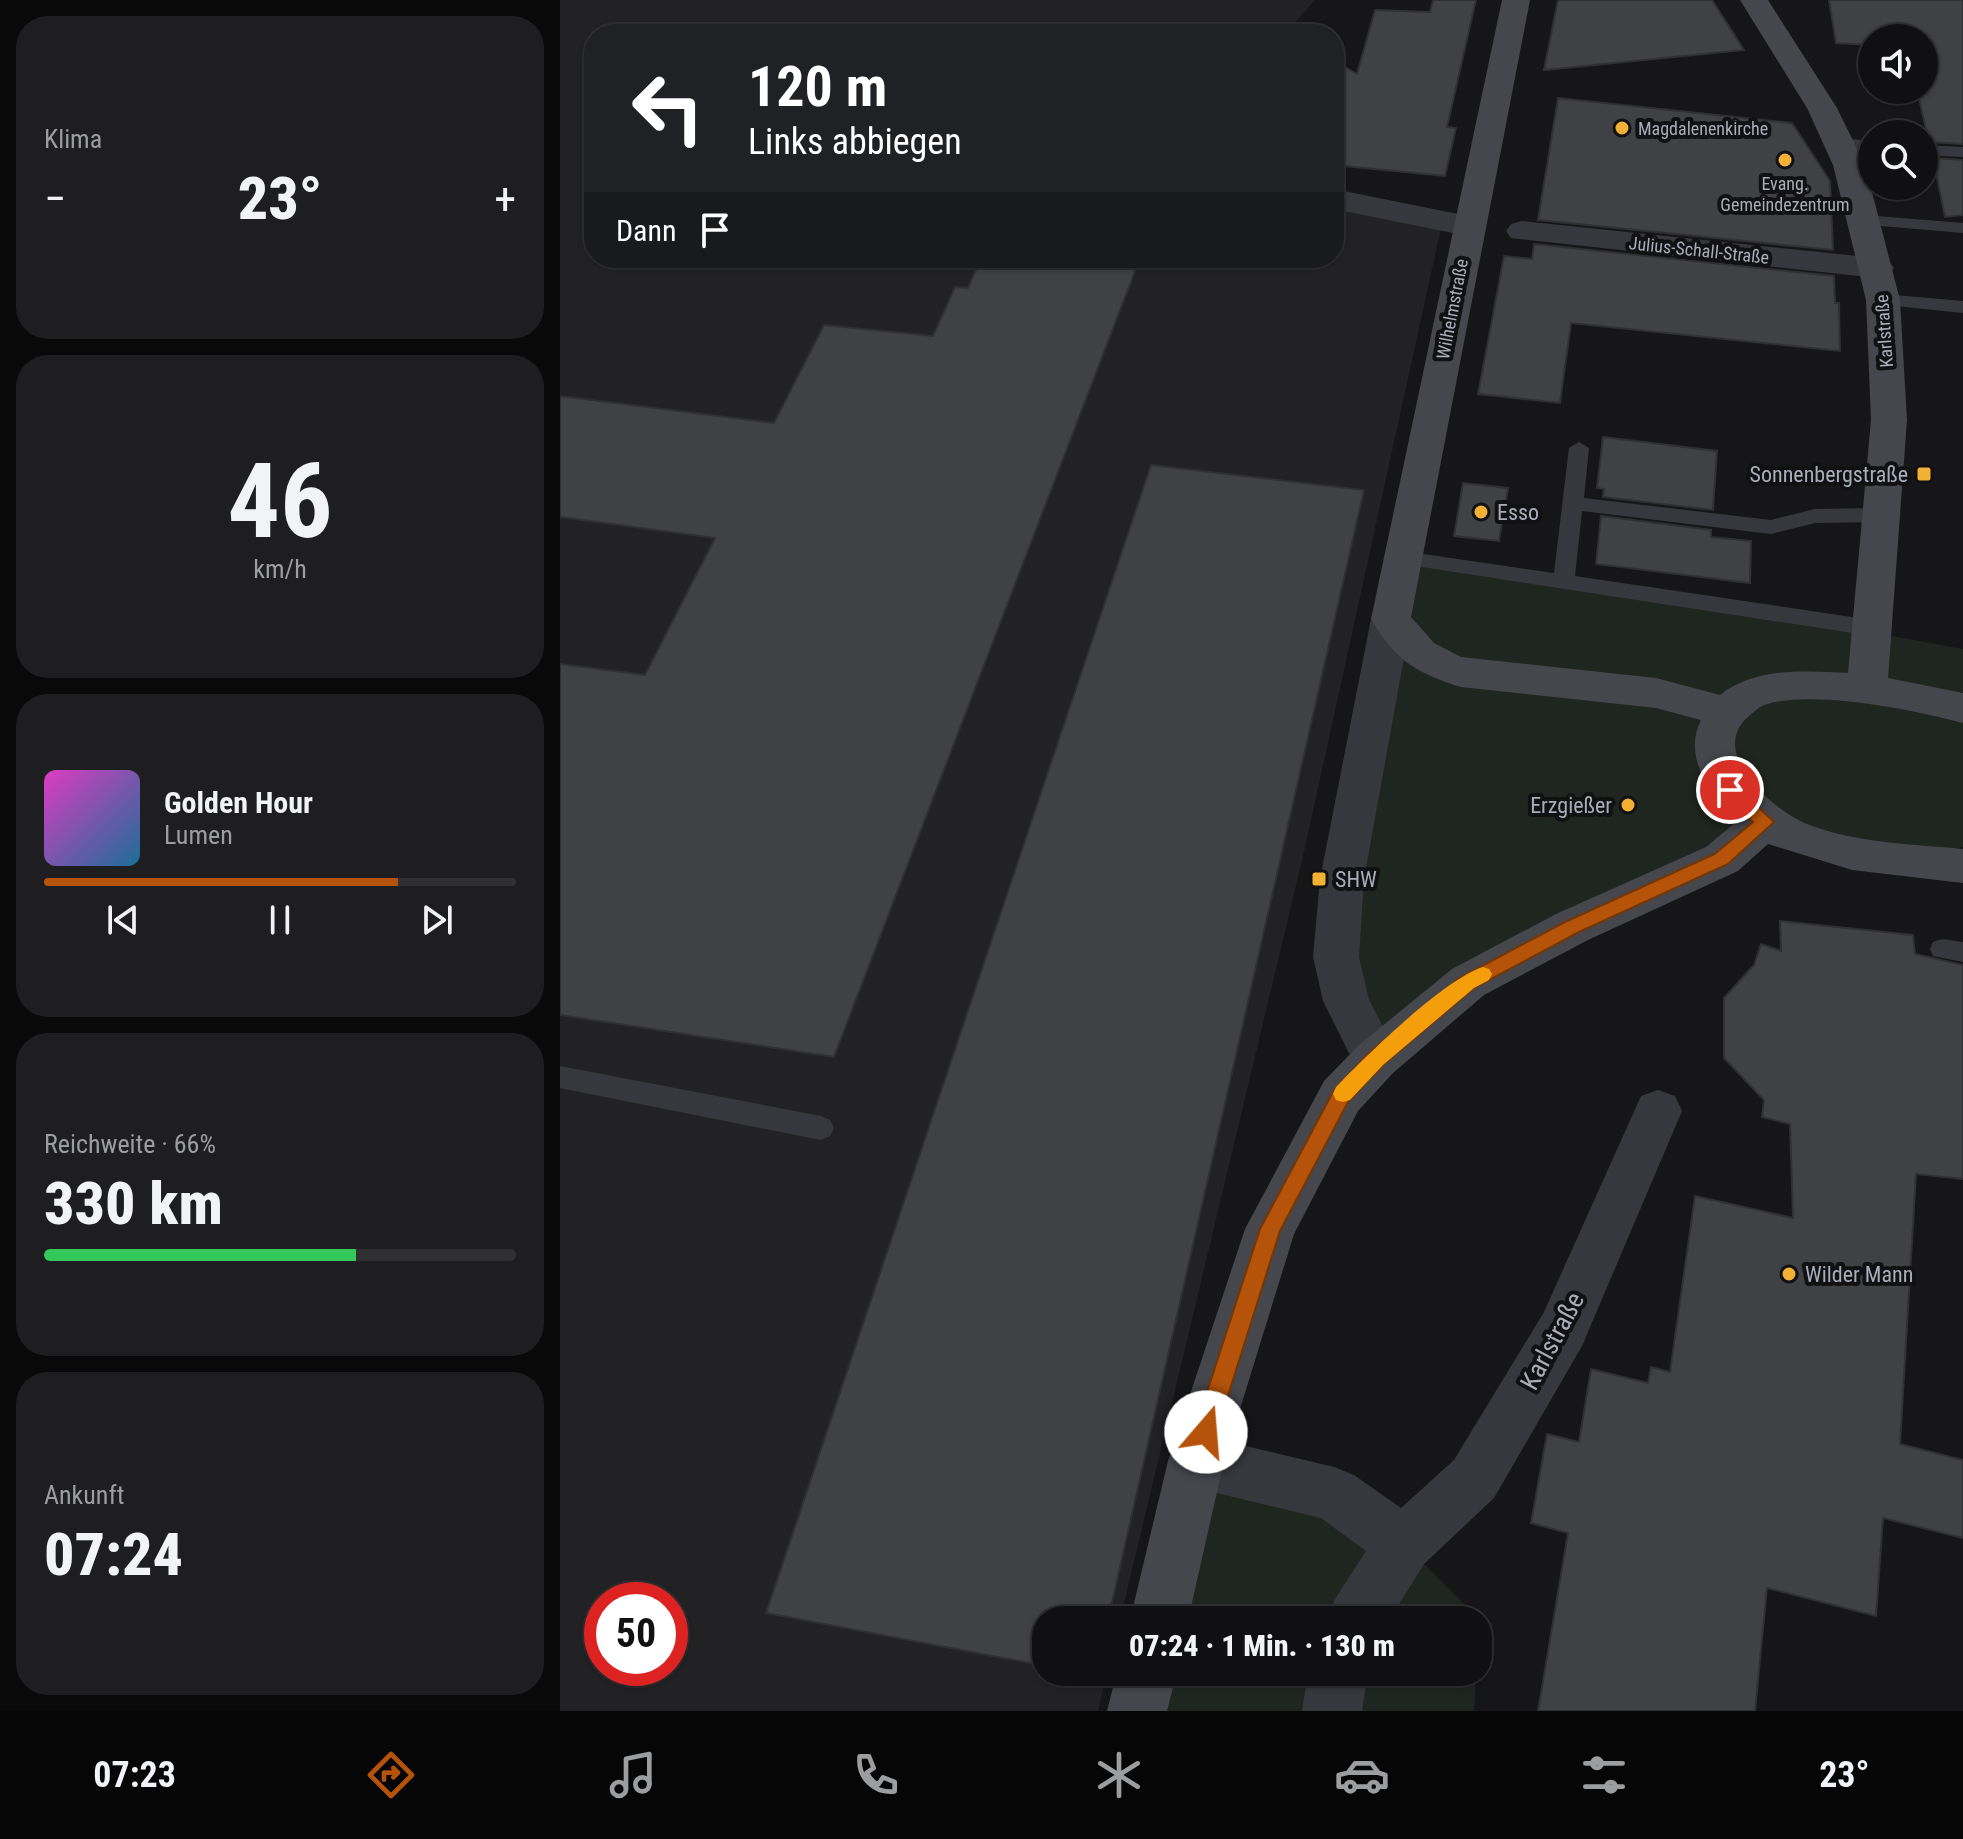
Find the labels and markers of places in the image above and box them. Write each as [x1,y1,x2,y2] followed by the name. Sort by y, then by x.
[1638,118,1768,139] place label: Magdalenenkirche
[1613,119,1631,137] marker: Magdalenenkirche
[1776,151,1794,169] marker: Evang. Gemeindezentrum
[1720,173,1850,215] place label: Evang. Gemeindezentrum
[1750,462,1908,487] place label: Sonnenbergstraße
[1915,465,1933,483] marker: Sonnenbergstraße
[1497,500,1539,525] place label: Esso
[1472,503,1490,521] marker: Esso
[1696,756,1764,824] pin
[1530,793,1612,818] place label: Erzgießer
[1619,796,1637,814] marker: Erzgießer
[1335,867,1377,892] place label: SHW
[1310,870,1328,888] marker: SHW
[1805,1262,1913,1287] place label: Wilder Mann
[1780,1265,1798,1283] marker: Wilder Mann

